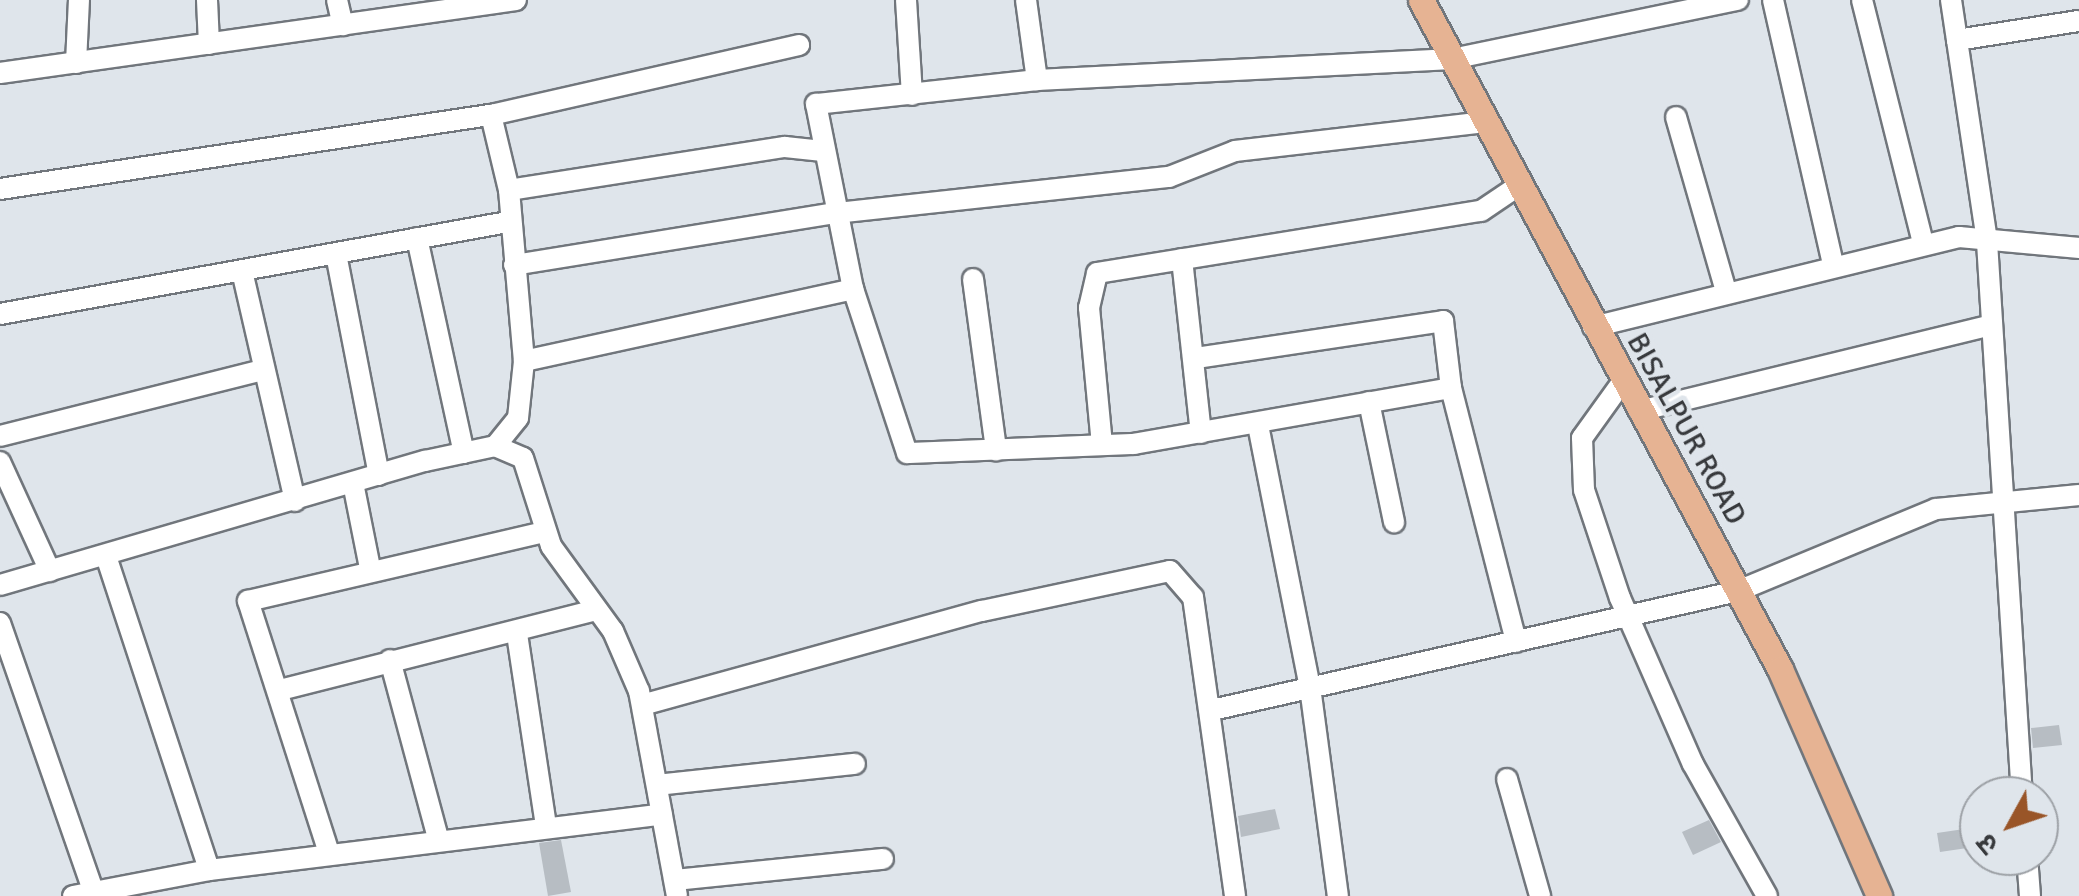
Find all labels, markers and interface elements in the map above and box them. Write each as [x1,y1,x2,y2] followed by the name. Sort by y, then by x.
[1618,327,1754,531] street label: BISALPUR ROAD
[1959,776,2059,876] north arrow
[1969,827,2006,861] text: उ

